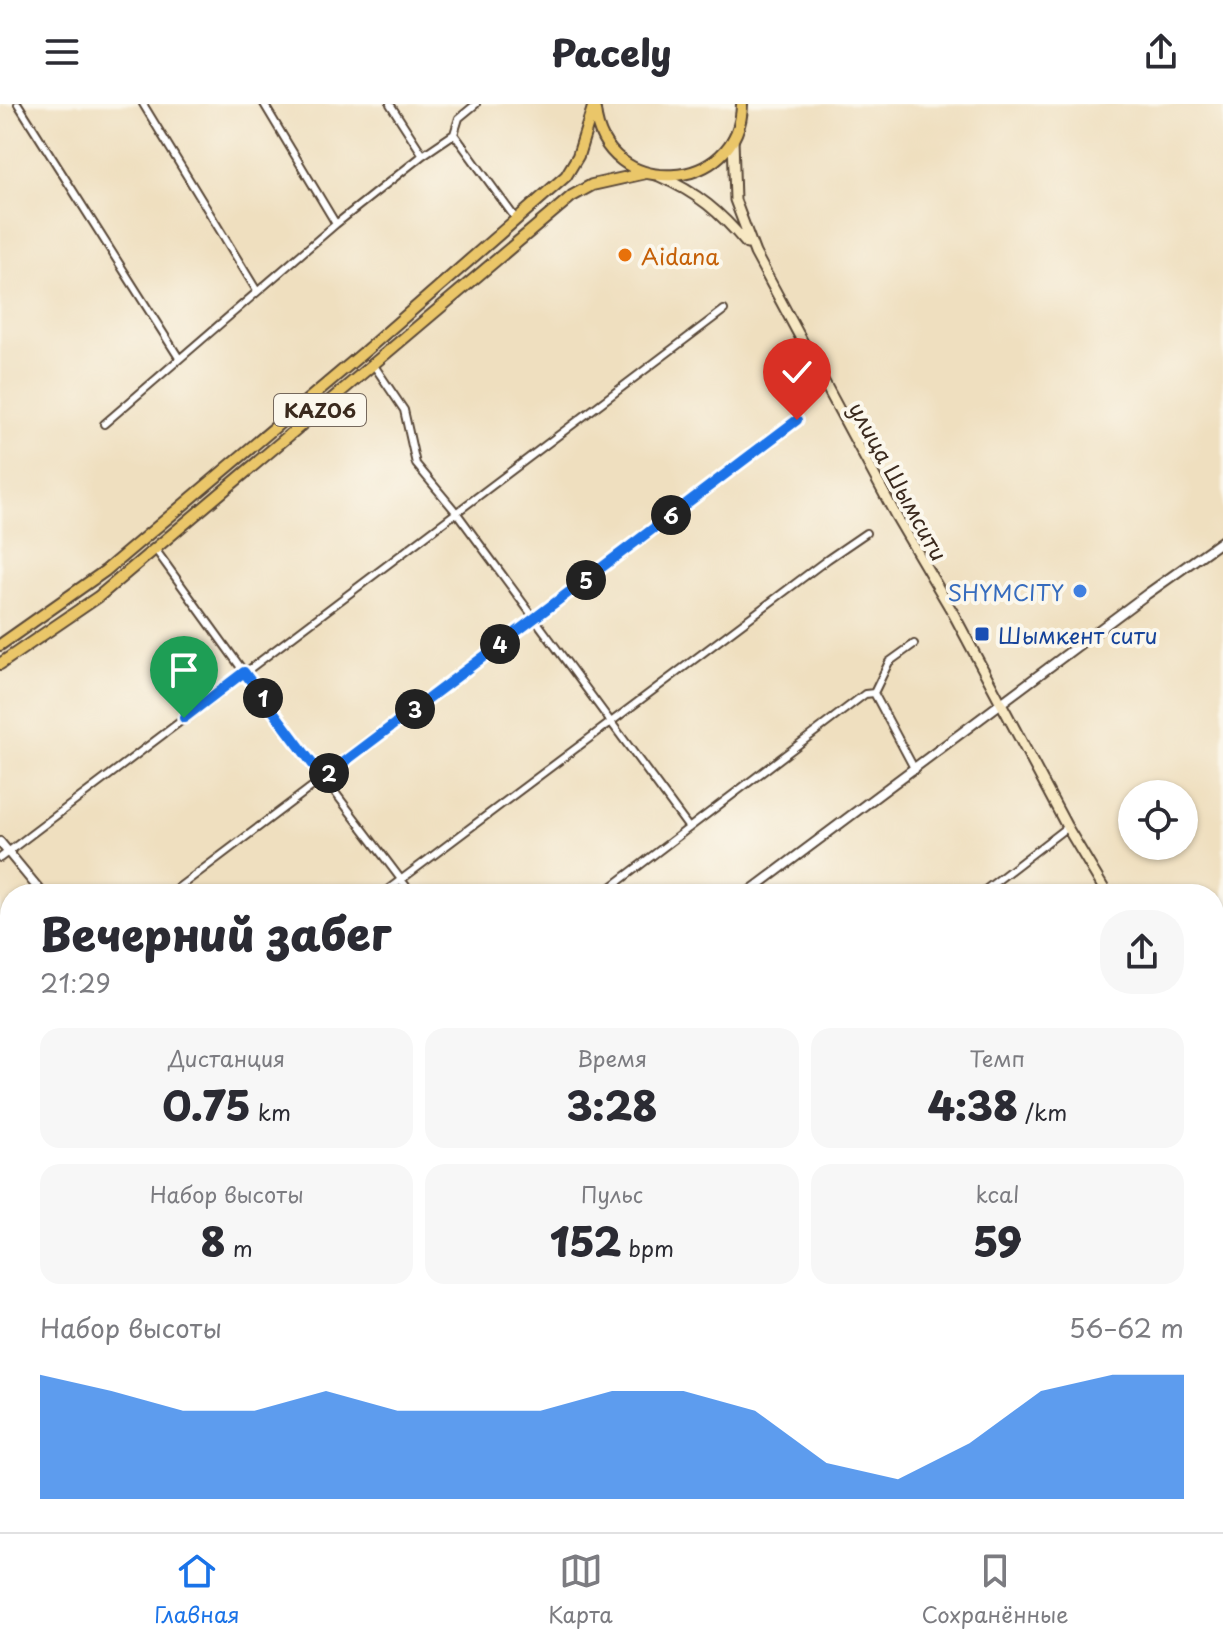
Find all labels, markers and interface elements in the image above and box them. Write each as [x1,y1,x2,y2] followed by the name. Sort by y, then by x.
[552,25,671,79] text: Pacely
[40,30,84,74] icon: menu
[1139,30,1183,74] icon: share
[641,239,719,272] place label: Aidana
[616,246,634,264] marker: Aidana
[763,338,831,420] pin
[775,350,819,394] icon: check
[274,394,366,426] road number: KАZ06
[842,395,956,567] street label: улица Шымсити
[651,495,691,535] pin: 6
[663,498,679,531] text: 6
[566,560,606,600] pin: 5
[579,563,593,596] text: 5
[948,575,1064,608] place label: SHYMCITY
[1071,582,1089,600] marker: SHYMCITY
[998,618,1158,651] place label: Шымкент сити
[480,624,520,664] pin: 4
[973,625,991,643] marker: Шымкент сити
[493,627,507,660] text: 4
[150,636,218,718] pin
[162,648,206,692] icon: arrive
[243,678,283,718] pin: 1
[258,681,268,714] text: 1
[395,689,435,729] pin: 3
[408,692,422,725] text: 3
[309,753,349,793] pin: 2
[321,756,337,789] text: 2
[1118,780,1198,860] map controls
[1118,780,1198,860] button: locate
[40,900,391,966] text: Вечерний забег
[1100,910,1184,994] button: share
[40,963,111,1002] text: 21:29
[168,1041,285,1074] text: Дистанция
[577,1041,647,1074] text: Время
[970,1041,1025,1074] text: Темп
[162,1074,251,1135] text: 0.75
[566,1074,658,1135] text: 3:28
[927,1074,1018,1135] text: 4:38
[251,1095,291,1128] text: km
[1018,1095,1067,1128] text: /km
[150,1177,304,1210] text: Набор высоты
[581,1177,643,1210] text: Пульс
[975,1177,1019,1210] text: kcal
[201,1210,226,1271] text: 8
[550,1210,621,1271] text: 152
[973,1210,1022,1271] text: 59
[226,1231,253,1264] text: m
[621,1231,674,1264] text: bpm
[40,1308,222,1347] text: Набор высоты
[1069,1308,1184,1347] text: 56–62 m
[154,1549,240,1630] tab: Главная
[548,1549,613,1630] tab: Карта
[922,1549,1069,1630] tab: Сохранённые

